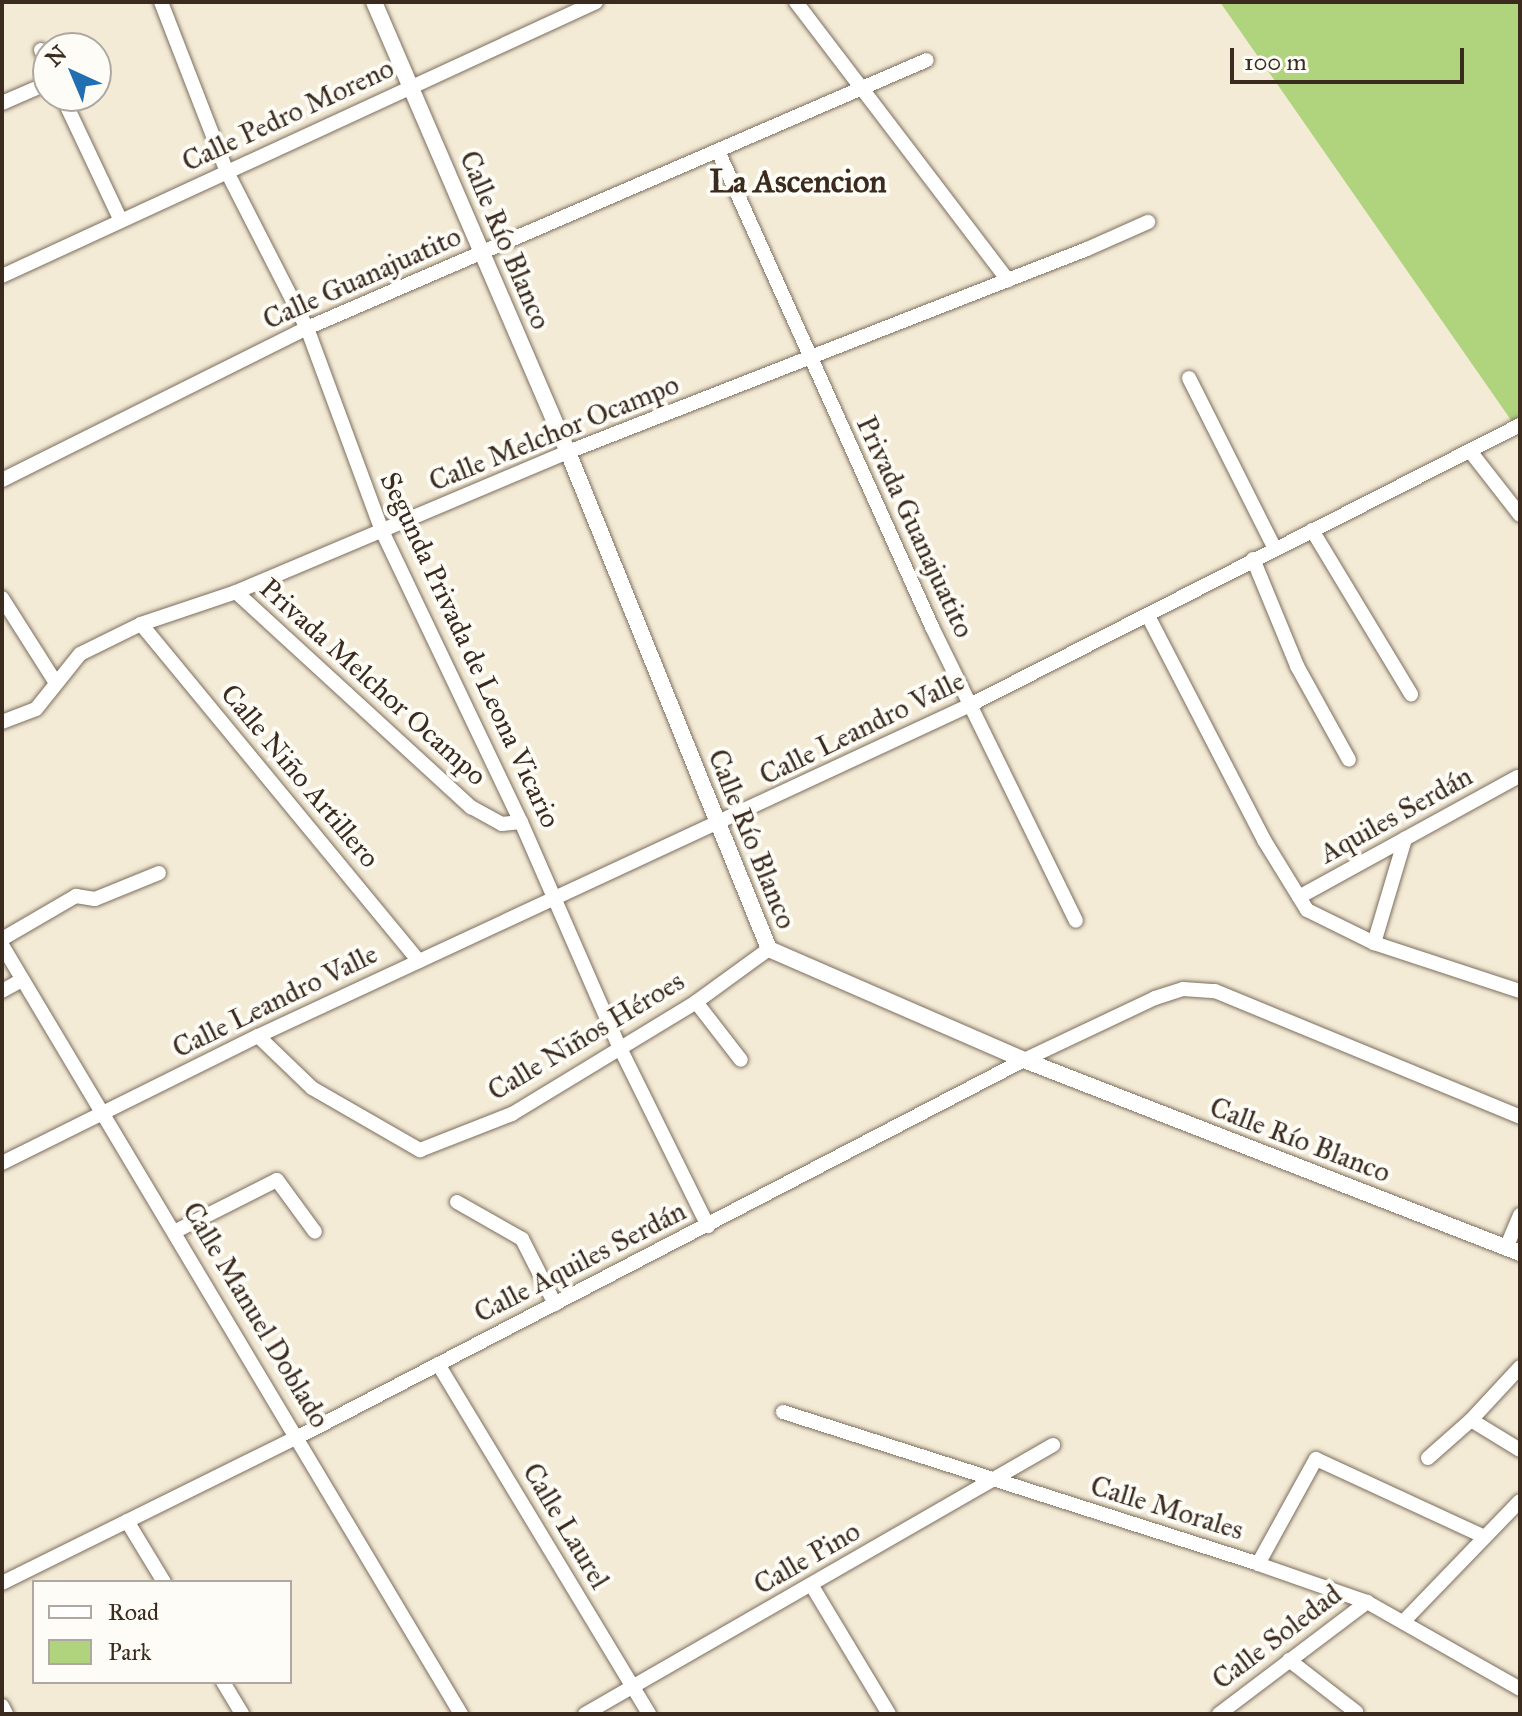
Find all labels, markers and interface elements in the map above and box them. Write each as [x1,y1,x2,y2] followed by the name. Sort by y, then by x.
[32,32,112,112] north arrow
[1234,32,1468,82] scale bar
[40,40,72,72] text: N
[1244,47,1307,77] text: 100 m
[177,51,399,179] street label: Calle Pedro Moreno
[452,146,558,334] street label: Calle Río Blanco
[709,163,887,201] district label: La Ascencion
[258,219,466,337] street label: Calle Guanajuatito
[424,368,684,498] street label: Calle Melchor Ocampo
[849,411,981,643] street label: Privada Guanajuatito
[373,467,567,833] street label: Segunda Privada de Leona Vicario
[253,571,493,793] street label: Privada Melchor Ocampo
[754,664,970,792] street label: Calle Leandro Valle
[214,678,386,874] street label: Calle Niño Artillero
[701,744,803,934] street label: Calle Río Blanco
[1314,759,1478,871] street label: Aquiles Serdán
[167,937,383,1065] street label: Calle Leandro Valle
[482,964,690,1108] street label: Calle Niños Héroes
[1205,1090,1395,1190] street label: Calle Río Blanco
[469,1194,691,1330] street label: Calle Aquiles Serdán
[175,1196,337,1434] street label: Calle Manuel Doblado
[515,1457,617,1595] street label: Calle Laurel
[1086,1469,1248,1547] street label: Calle Morales
[748,1514,866,1602] street label: Calle Pino
[1206,1578,1348,1696] street label: Calle Soledad
[32,1580,292,1684] legend
[108,1597,159,1627] text: Road
[108,1637,151,1667] text: Park

